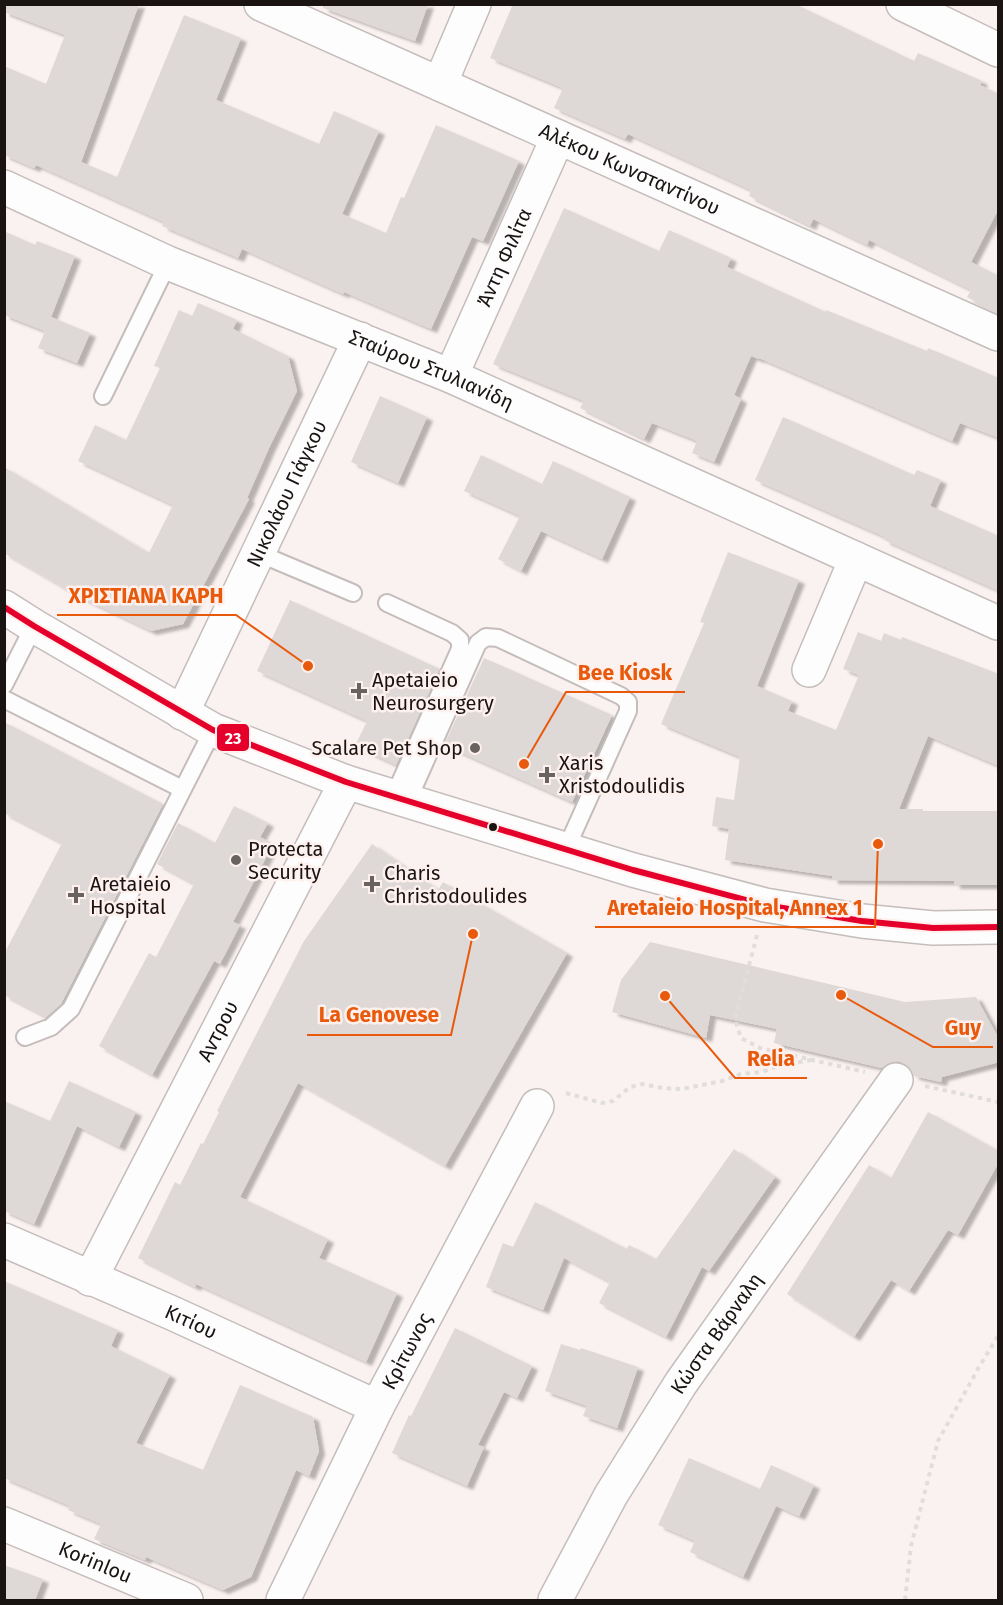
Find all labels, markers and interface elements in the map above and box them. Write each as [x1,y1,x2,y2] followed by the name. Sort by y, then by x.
[536,118,724,220] street label: Αλέκου Κωνσταντίνου
[472,204,537,310] street label: Άντη Φιλίτα
[346,325,518,415] street label: Σταύρου Στυλιανίδη
[241,416,332,571] street label: Νικολάου Γιάγκου
[57,576,236,615] callout: ΧΡΙΣΤΙΑΝΑ ΚΑΡΗ
[68,583,223,609] text: ΧΡΙΣΤΙΑΝΑ ΚΑΡΗ
[566,653,685,692] callout: Bee Kiosk
[578,660,673,686] text: Bee Kiosk
[372,668,494,715] place label: Apetaieio Neurosurgery
[350,682,368,700] marker: Apetaieio Neurosurgery
[216,723,250,752] line badge: 23
[225,729,241,748] text: 23
[311,736,463,760] place label: Scalare Pet Shop
[468,741,482,755] marker: Scalare Pet Shop
[559,751,685,798] place label: Xaris Xristodoulidis
[540,768,554,782] marker: Xaris Xristodoulidis
[487,821,499,833] unlabelled marker
[248,837,323,884] place label: Protecta Security
[229,853,243,867] marker: Protecta Security
[384,861,527,908] place label: Charis Christodoulides
[90,872,171,919] place label: Aretaieio Hospital
[365,877,379,891] marker: Charis Christodoulides
[67,886,85,904] marker: Aretaieio Hospital
[595,888,875,927] callout: Aretaieio Hospital, Annex 1
[606,895,863,921] text: Aretaieio Hospital, Annex 1
[307,996,451,1035] callout: La Genovese
[192,997,243,1065] street label: Αντρου
[319,1002,440,1028] text: La Genovese
[933,1008,993,1047] callout: Guy
[945,1015,981,1041] text: Guy
[735,1039,807,1078] callout: Relia
[747,1046,795,1072] text: Relia
[665,1268,767,1398] street label: Κώστα Βάρναλη
[161,1299,221,1344] street label: Κιτίου
[377,1309,437,1394] street label: Κρίτωνος
[55,1536,136,1588] street label: Korinlou

